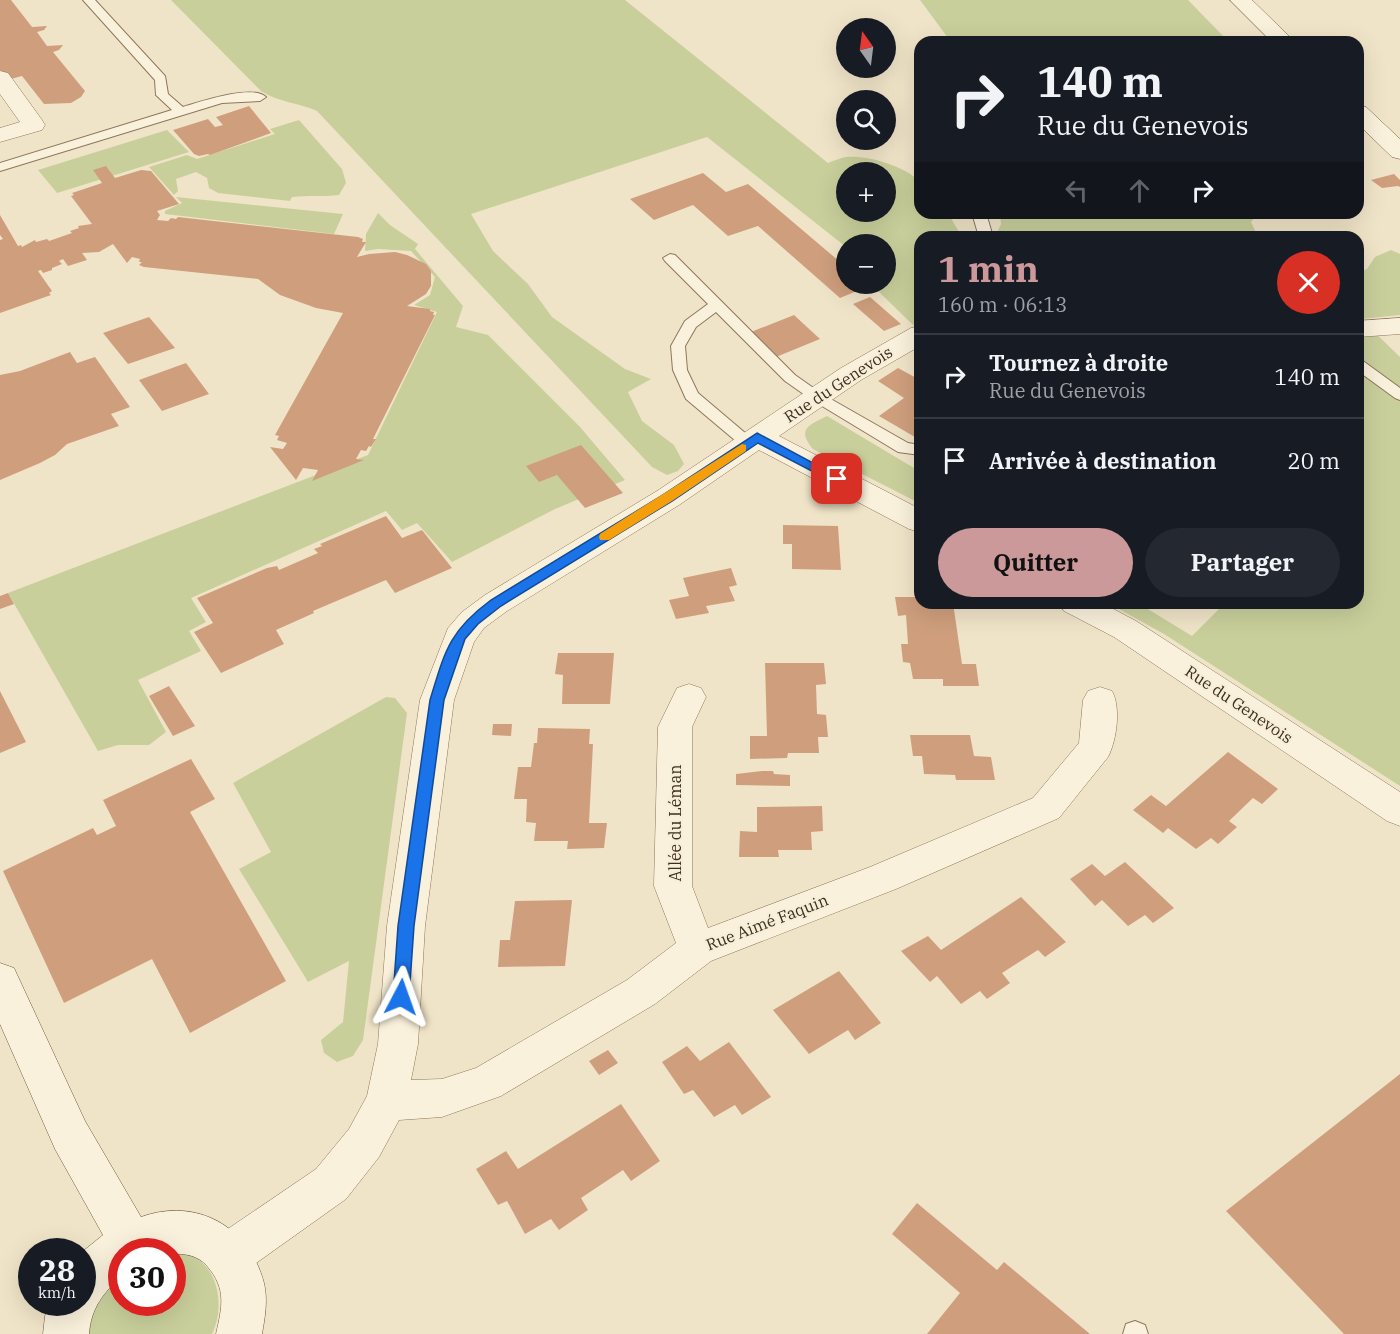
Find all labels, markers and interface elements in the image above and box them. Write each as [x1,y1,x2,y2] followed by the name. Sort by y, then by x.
[836,18,896,78] north arrow
[836,18,896,294] map controls
[1037,54,1163,109] text: 140 m
[938,60,1016,138] icon: right
[836,90,896,150] button: search
[1037,107,1249,142] text: Rue du Genevois
[836,162,896,222] button: +
[1060,174,1093,207] icon: left
[1123,174,1156,207] icon: ahead
[1186,174,1219,207] icon: right
[836,234,896,294] button: −
[938,245,1039,292] text: 1 min
[1277,251,1340,314] button: close
[938,291,1067,318] text: 160 m · 06:13
[780,341,896,427] street label: Rue du Genevois
[989,348,1168,377] text: Tournez à droite
[938,360,971,393] icon: right
[1274,362,1340,391] text: 140 m
[989,377,1146,404] text: Rue du Genevois
[938,444,971,477] icon: arrive
[989,446,1217,475] text: Arrivée à destination
[1288,446,1340,475] text: 20 m
[811,453,862,504] pin
[820,462,853,495] icon: arrive
[938,528,1133,597] button: Quitter
[1145,528,1340,597] button: Partager
[1181,661,1297,747] street label: Rue du Genevois
[665,765,685,881] street label: Allée du Léman
[703,890,831,954] street label: Rue Aimé Faquin
[369,965,433,1029] position arrow
[108,1238,186,1316] speed limit sign: 30
[39,1250,75,1289] text: 28
[38,1283,76,1302] text: km/h

